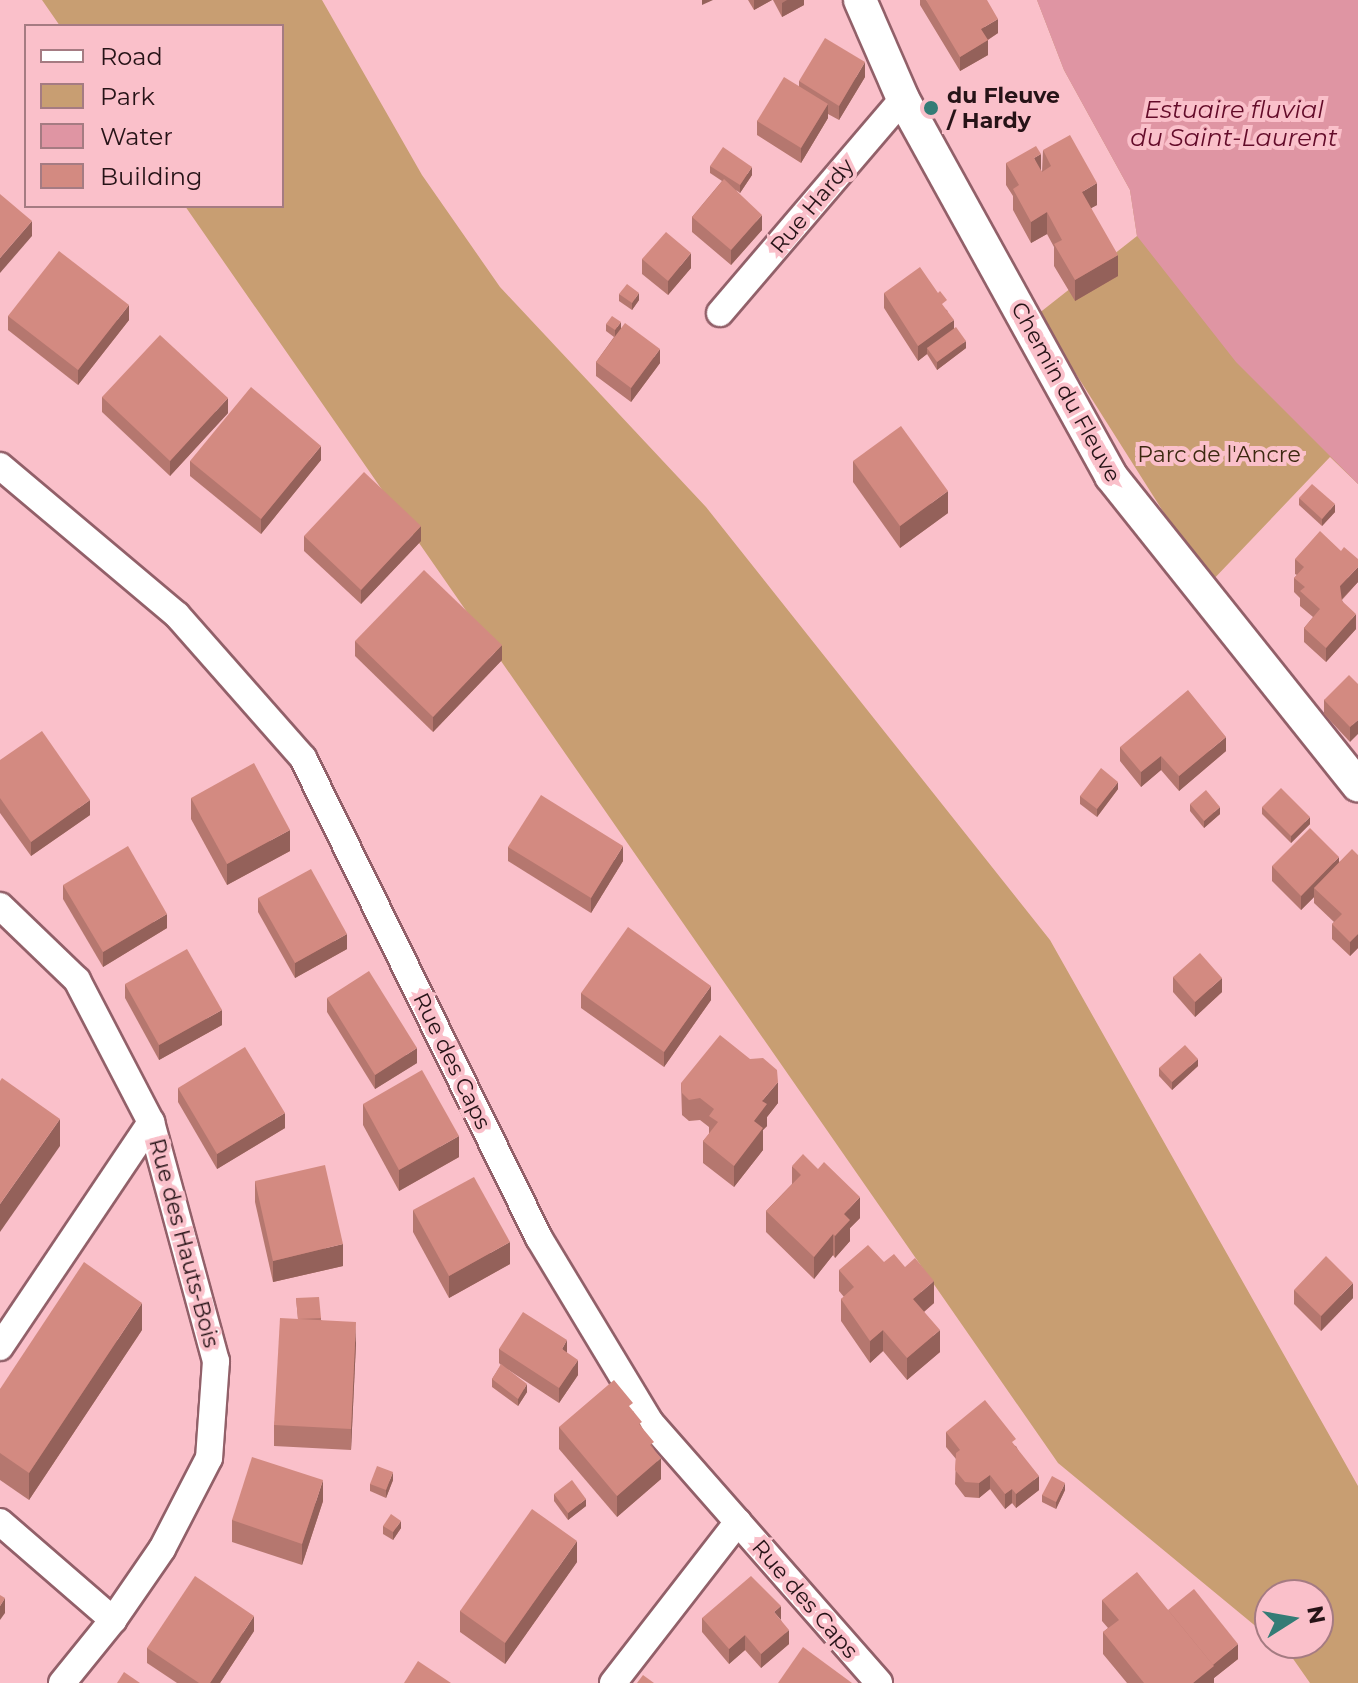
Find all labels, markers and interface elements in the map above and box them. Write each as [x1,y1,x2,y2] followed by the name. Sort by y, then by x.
[24,24,284,208] legend
[100,42,163,71] text: Road
[100,82,155,111] text: Park
[947,82,1060,134] place label: du Fleuve / Hardy
[1130,96,1338,152] water label: Estuaire fluvial du Saint-Laurent
[922,99,940,117] marker: du Fleuve / Hardy
[100,122,173,151] text: Water
[765,153,859,259] street label: Rue Hardy
[100,162,203,191] text: Building
[1006,297,1126,487] street label: Chemin du Fleuve
[1137,442,1301,468] park label: Parc de l'Ancre
[408,988,496,1134] street label: Rue des Caps
[143,1136,225,1350] street label: Rue des Hauts-Bois
[746,1534,864,1664] street label: Rue des Caps
[1254,1579,1334,1659] north arrow
[1301,1603,1331,1626] text: N

